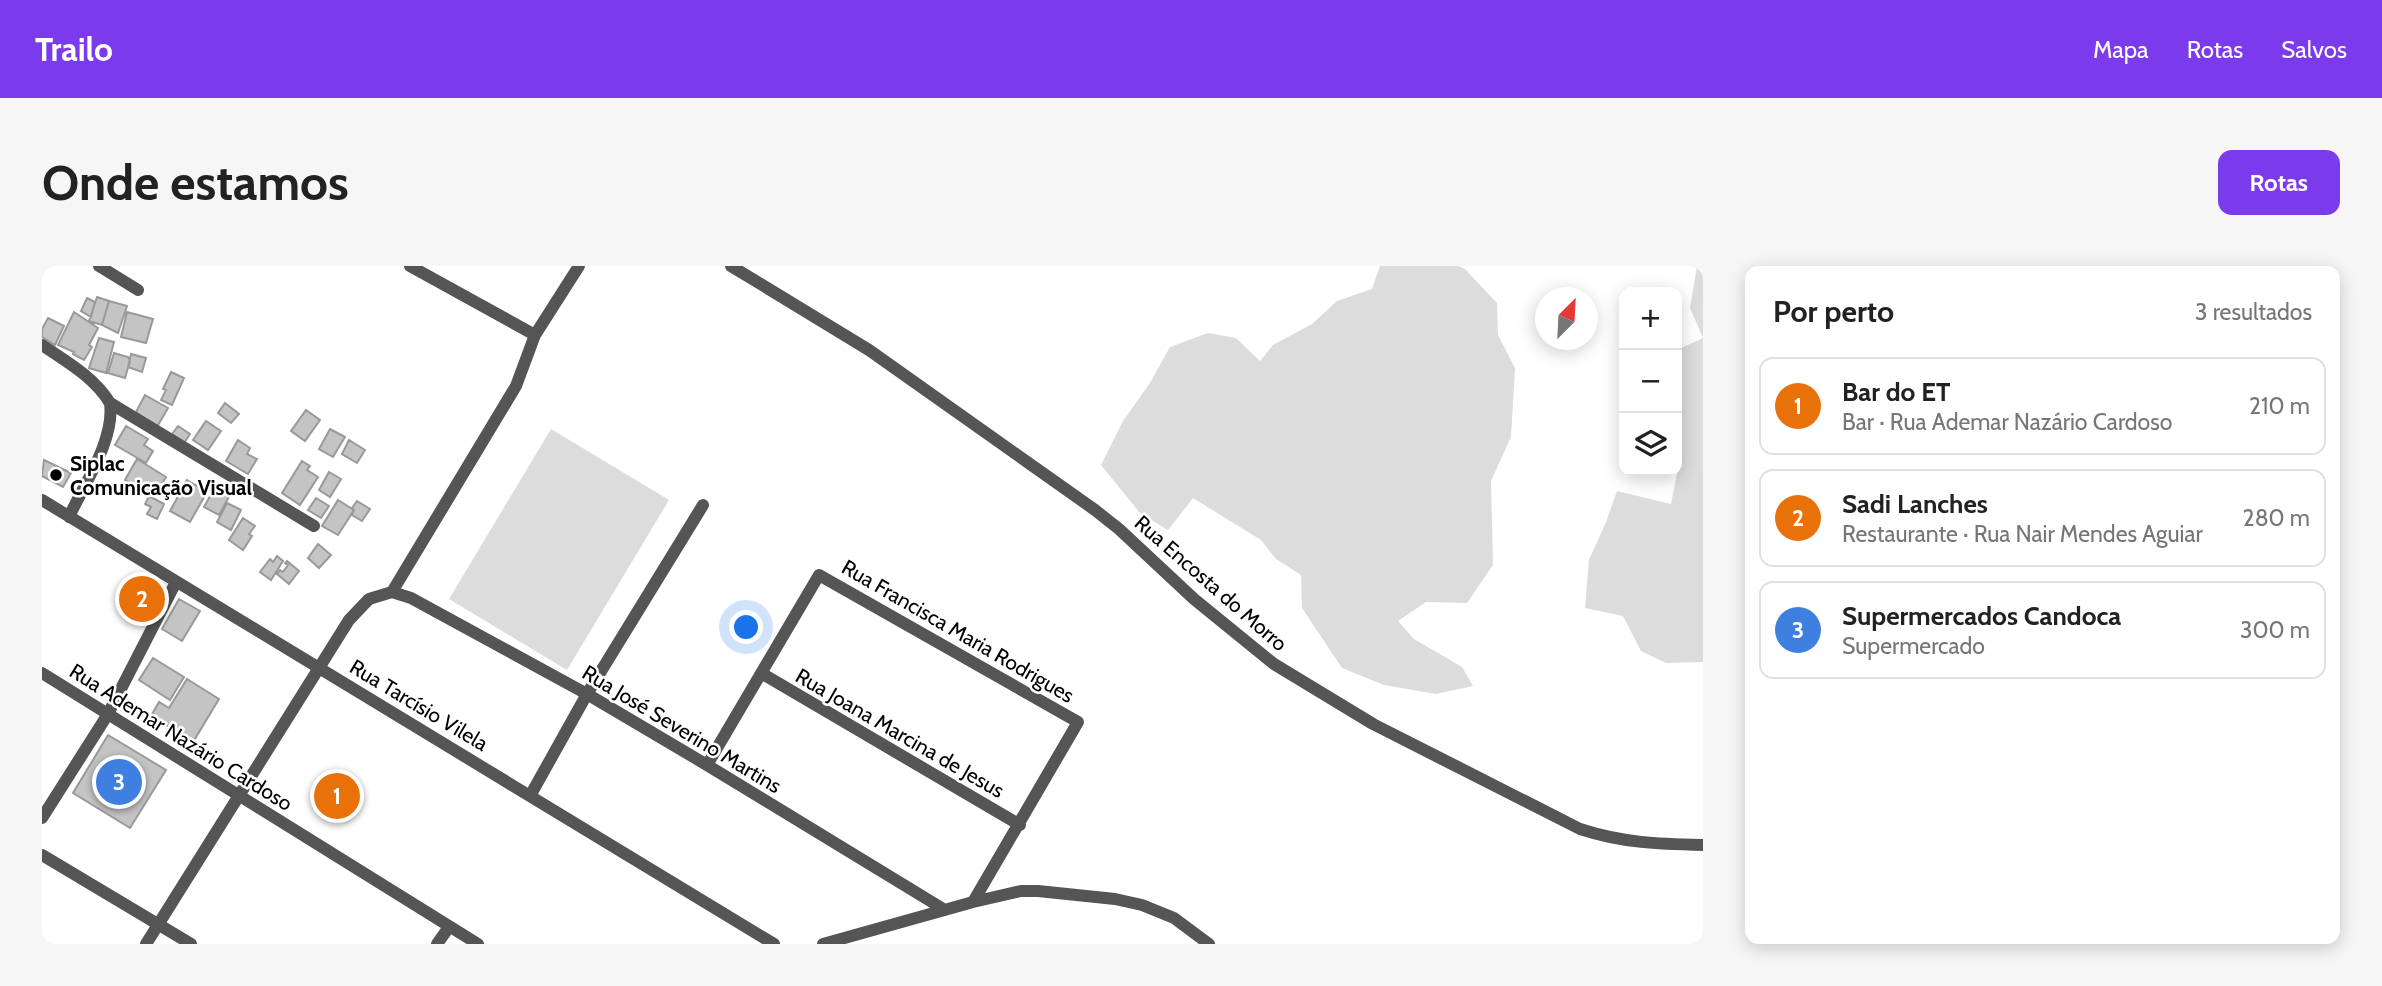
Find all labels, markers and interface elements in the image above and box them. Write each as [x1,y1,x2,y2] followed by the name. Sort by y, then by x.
[35,29,113,69] text: Trailo
[2093,35,2149,64] text: Mapa
[2187,35,2243,64] text: Rotas
[2281,35,2347,64] text: Salvos
[2218,150,2340,215] button: Rotas
[42,153,349,212] text: Onde estamos
[1535,287,1598,350] north arrow
[1619,287,1682,476] map controls
[1619,287,1682,350] button: +
[1773,293,1894,330] text: Por perto
[2195,298,2312,326] text: 3 resultados
[1619,350,1682,413] button: −
[1842,376,1950,408] text: Bar do ET
[1794,392,1802,420] text: 1
[2249,392,2310,420] text: 210 m
[1842,408,2172,436] text: Bar · Rua Ademar Nazário Cardoso
[1619,413,1682,476] button: layers
[70,451,253,500] place label: Siplac Comunicação Visual
[48,467,64,483] marker: Siplac Comunicação Visual
[1842,488,1988,520] text: Sadi Lanches
[1792,504,1804,532] text: 2
[2243,504,2310,532] text: 280 m
[1130,510,1292,656] street label: Rua Encosta do Morro
[1842,520,2203,548] text: Restaurante · Rua Nair Mendes Aguiar
[837,554,1079,708] street label: Rua Francisca Maria Rodrigues
[119,573,165,625] pin: 2
[1842,600,2121,632] text: Supermercados Candoca
[729,610,763,644] your location
[1792,616,1804,644] text: 3
[2240,616,2310,644] text: 300 m
[1842,632,1985,660] text: Supermercado
[345,654,493,756] street label: Rua Tarcísio Vilela
[65,658,297,816] street label: Rua Ademar Nazário Cardoso
[578,660,786,798] street label: Rua José Severino Martins
[791,663,1009,803] street label: Rua Joana Marcina de Jesus
[96,756,142,808] pin: 3
[314,770,360,822] pin: 1

